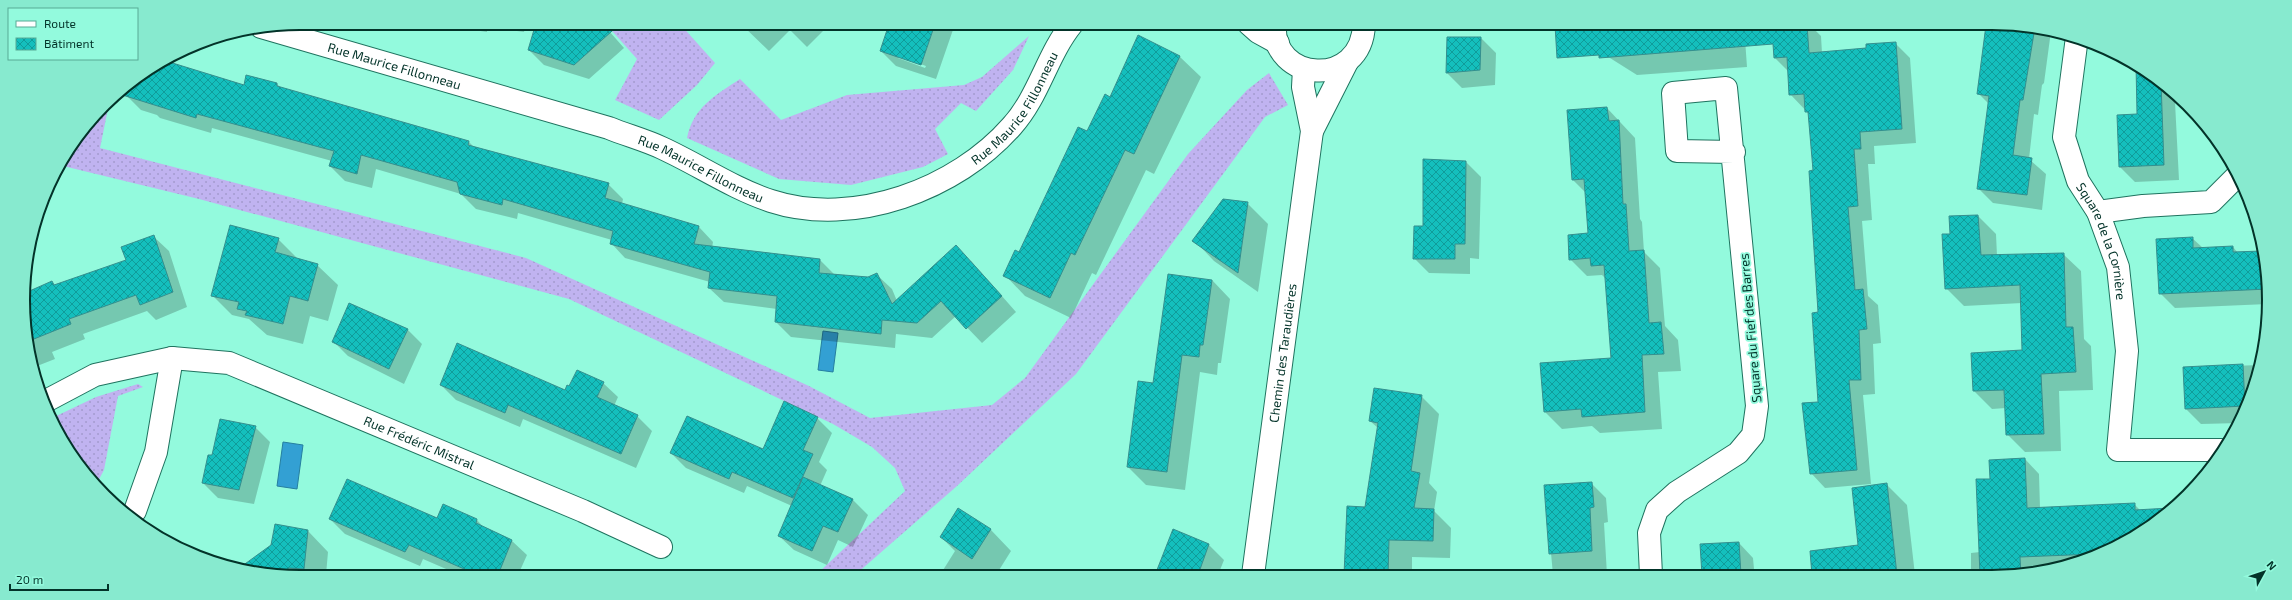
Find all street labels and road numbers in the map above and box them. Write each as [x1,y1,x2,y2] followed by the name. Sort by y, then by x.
[326,39,463,93] street label: Rue Maurice Fillonneau
[968,49,1061,168] street label: Rue Maurice Fillonneau
[636,131,766,206] street label: Rue Maurice Fillonneau
[2073,179,2129,301] street label: Square de la Cornière
[1736,253,1764,403] street label: Square du Fief des Barres
[1265,282,1300,424] street label: Chemin des Taraudières
[361,412,477,473] street label: Rue Frédéric Mistral

